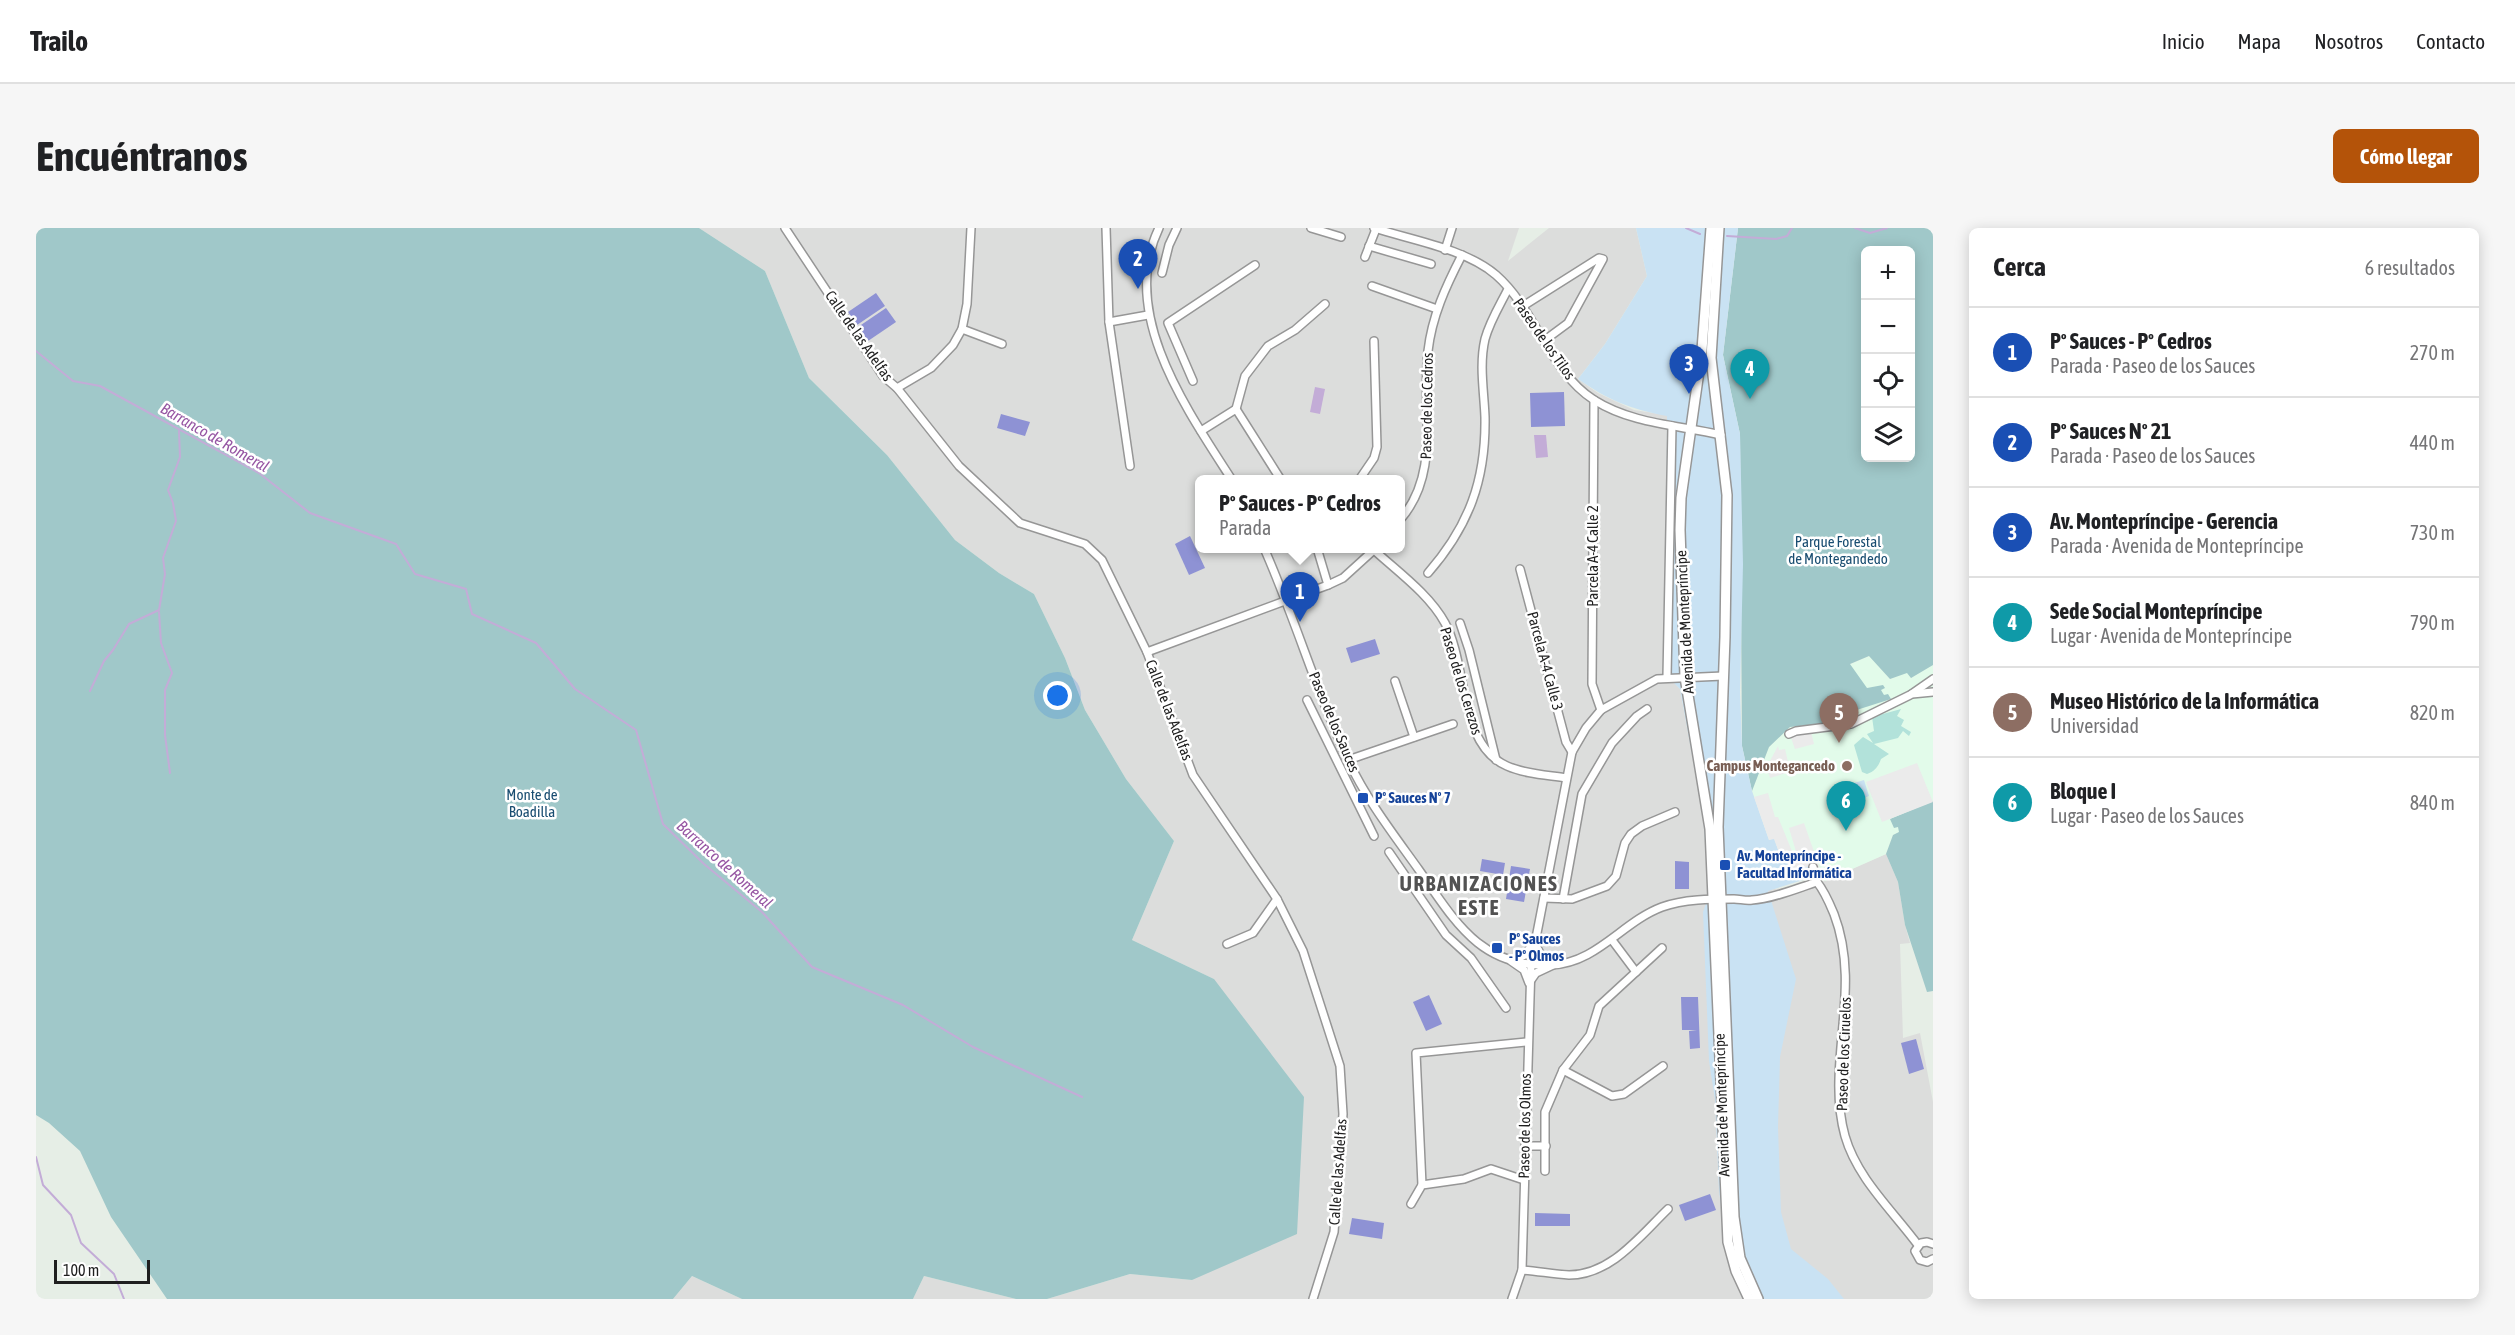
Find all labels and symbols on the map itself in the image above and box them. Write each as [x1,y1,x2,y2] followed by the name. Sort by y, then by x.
[1118,239,1158,289] pin: 2
[822,287,897,384] street label: Calle de las Adelfas
[1510,295,1579,383] street label: Paseo de los Tilos
[1670,344,1708,394] pin: 3
[1730,350,1770,399] pin: 4
[1417,352,1436,459] street label: Paseo de los Cedros
[158,399,272,475] water label: Barranco de Romeral
[1584,505,1601,607] street label: Parcela A-4 Calle 2
[1788,533,1888,567] park label: Parque Forestal de Montegandedo
[1672,550,1697,694] street label: Avenida de Montepríncipe
[1280,572,1320,622] pin: 1
[1524,610,1567,712] street label: Parcela A-4 Calle 3
[1437,625,1486,737] street label: Paseo de los Cerezos
[1142,657,1196,762] street label: Calle de las Adelfas
[1306,669,1363,775] street label: Paseo de los Sauces
[1043,681,1072,710] your location
[1820,694,1858,743] pin: 5
[1707,757,1835,774] place label: Campus Montegancedo
[1840,759,1854,773] marker: Campus Montegancedo
[1826,782,1866,831] pin: 6
[506,786,558,820] park label: Monte de Boadilla
[1375,789,1451,806] place label: Pº Sauces Nº 7
[1356,791,1370,805] marker: Pº Sauces Nº 7
[674,816,776,912] water label: Barranco de Romeral
[1736,847,1852,881] place label: Av. Montepríncipe - Facultad Informática
[1718,858,1732,872] marker: Av. Montepríncipe - Facultad Informática
[1400,871,1558,919] district label: URBANIZACIONES ESTE
[1509,930,1565,964] place label: Pº Sauces - Pº Olmos
[1490,941,1504,955] marker: Pº Sauces - Pº Olmos
[1833,997,1854,1111] street label: Paseo de los Ciruelos
[1710,1033,1733,1177] street label: Avenida de Montepríncipe
[1515,1073,1534,1179] street label: Paseo de los Olmos
[1325,1118,1350,1226] street label: Calle de las Adelfas
[54,1257,150,1284] scale bar

